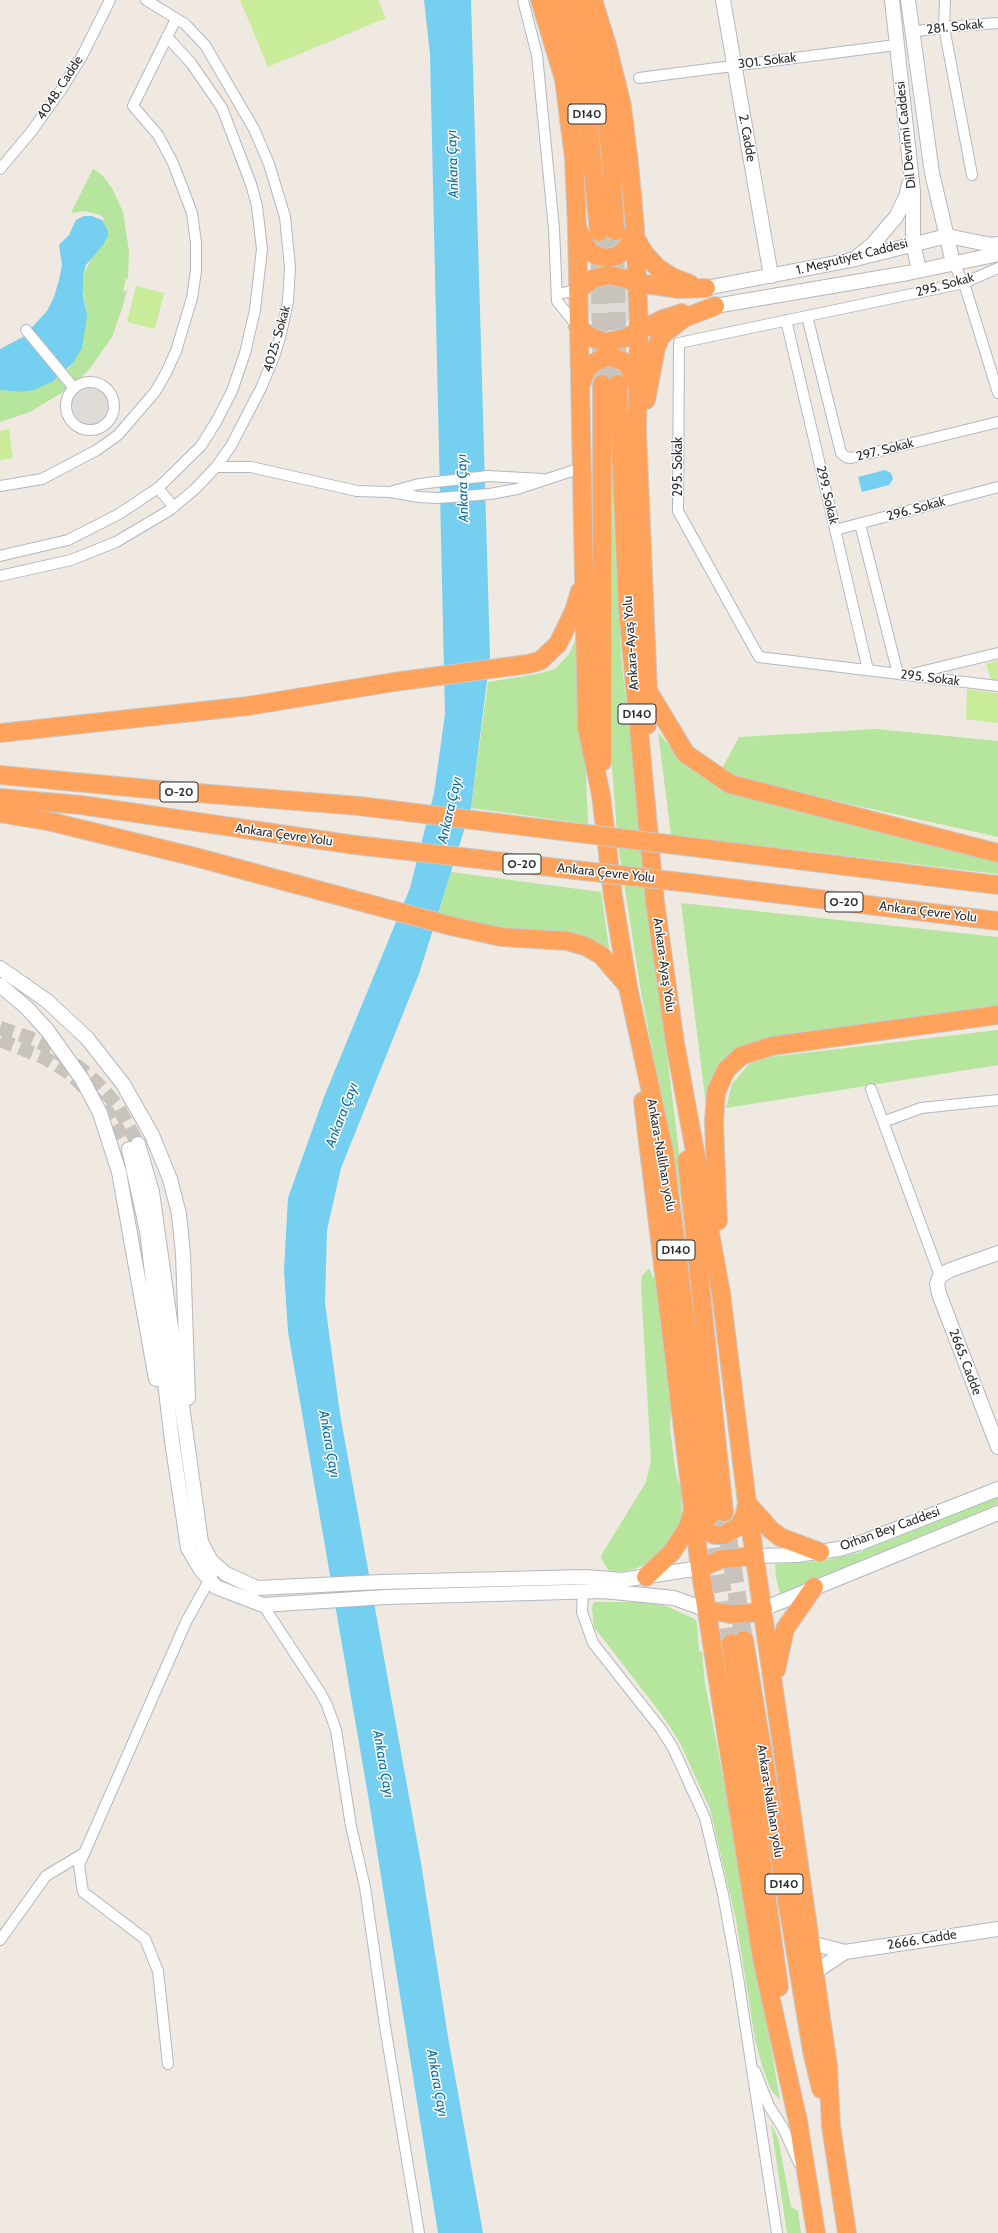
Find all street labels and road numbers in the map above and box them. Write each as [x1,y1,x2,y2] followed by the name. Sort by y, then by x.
[926,16,984,38] street label: 281. Sokak
[737,50,797,72] street label: 301. Sokak
[34,53,86,123] street label: 4048. Cadde
[893,81,919,189] street label: Dil Devrimi Caddesi
[568,104,606,124] road number: D140
[735,113,759,163] street label: 2. Cadde
[795,236,909,278] street label: 1. Meşrutiyet Caddesi
[914,270,976,300] street label: 295. Sokak
[260,304,294,374] street label: 4025. Sokak
[855,435,915,465] street label: 297. Sokak
[670,437,686,497] street label: 295. Sokak
[813,464,841,526] street label: 299. Sokak
[885,494,947,524] street label: 296. Sokak
[620,595,642,691] street label: Ankara-Ayaş Yolu
[900,667,960,689] street label: 295. Sokak
[618,704,656,724] road number: D140
[160,782,198,802] road number: O-20
[234,820,334,850] street label: Ankara Çevre Yolu
[503,854,541,874] road number: O-20
[556,860,656,886] street label: Ankara Çevre Yolu
[825,892,863,912] road number: O-20
[878,898,978,926] street label: Ankara Çevre Yolu
[650,917,678,1013] street label: Ankara-Ayaş Yolu
[643,1097,679,1213] street label: Ankara-Nallıhan yolu
[657,1240,695,1260] road number: D140
[945,1327,985,1397] street label: 2665. Cadde
[838,1504,942,1554] street label: Orhan Bey Caddesi
[753,1743,787,1859] street label: Ankara-Nallıhan yolu
[765,1874,803,1894] road number: D140
[886,1927,958,1953] street label: 2666. Cadde

